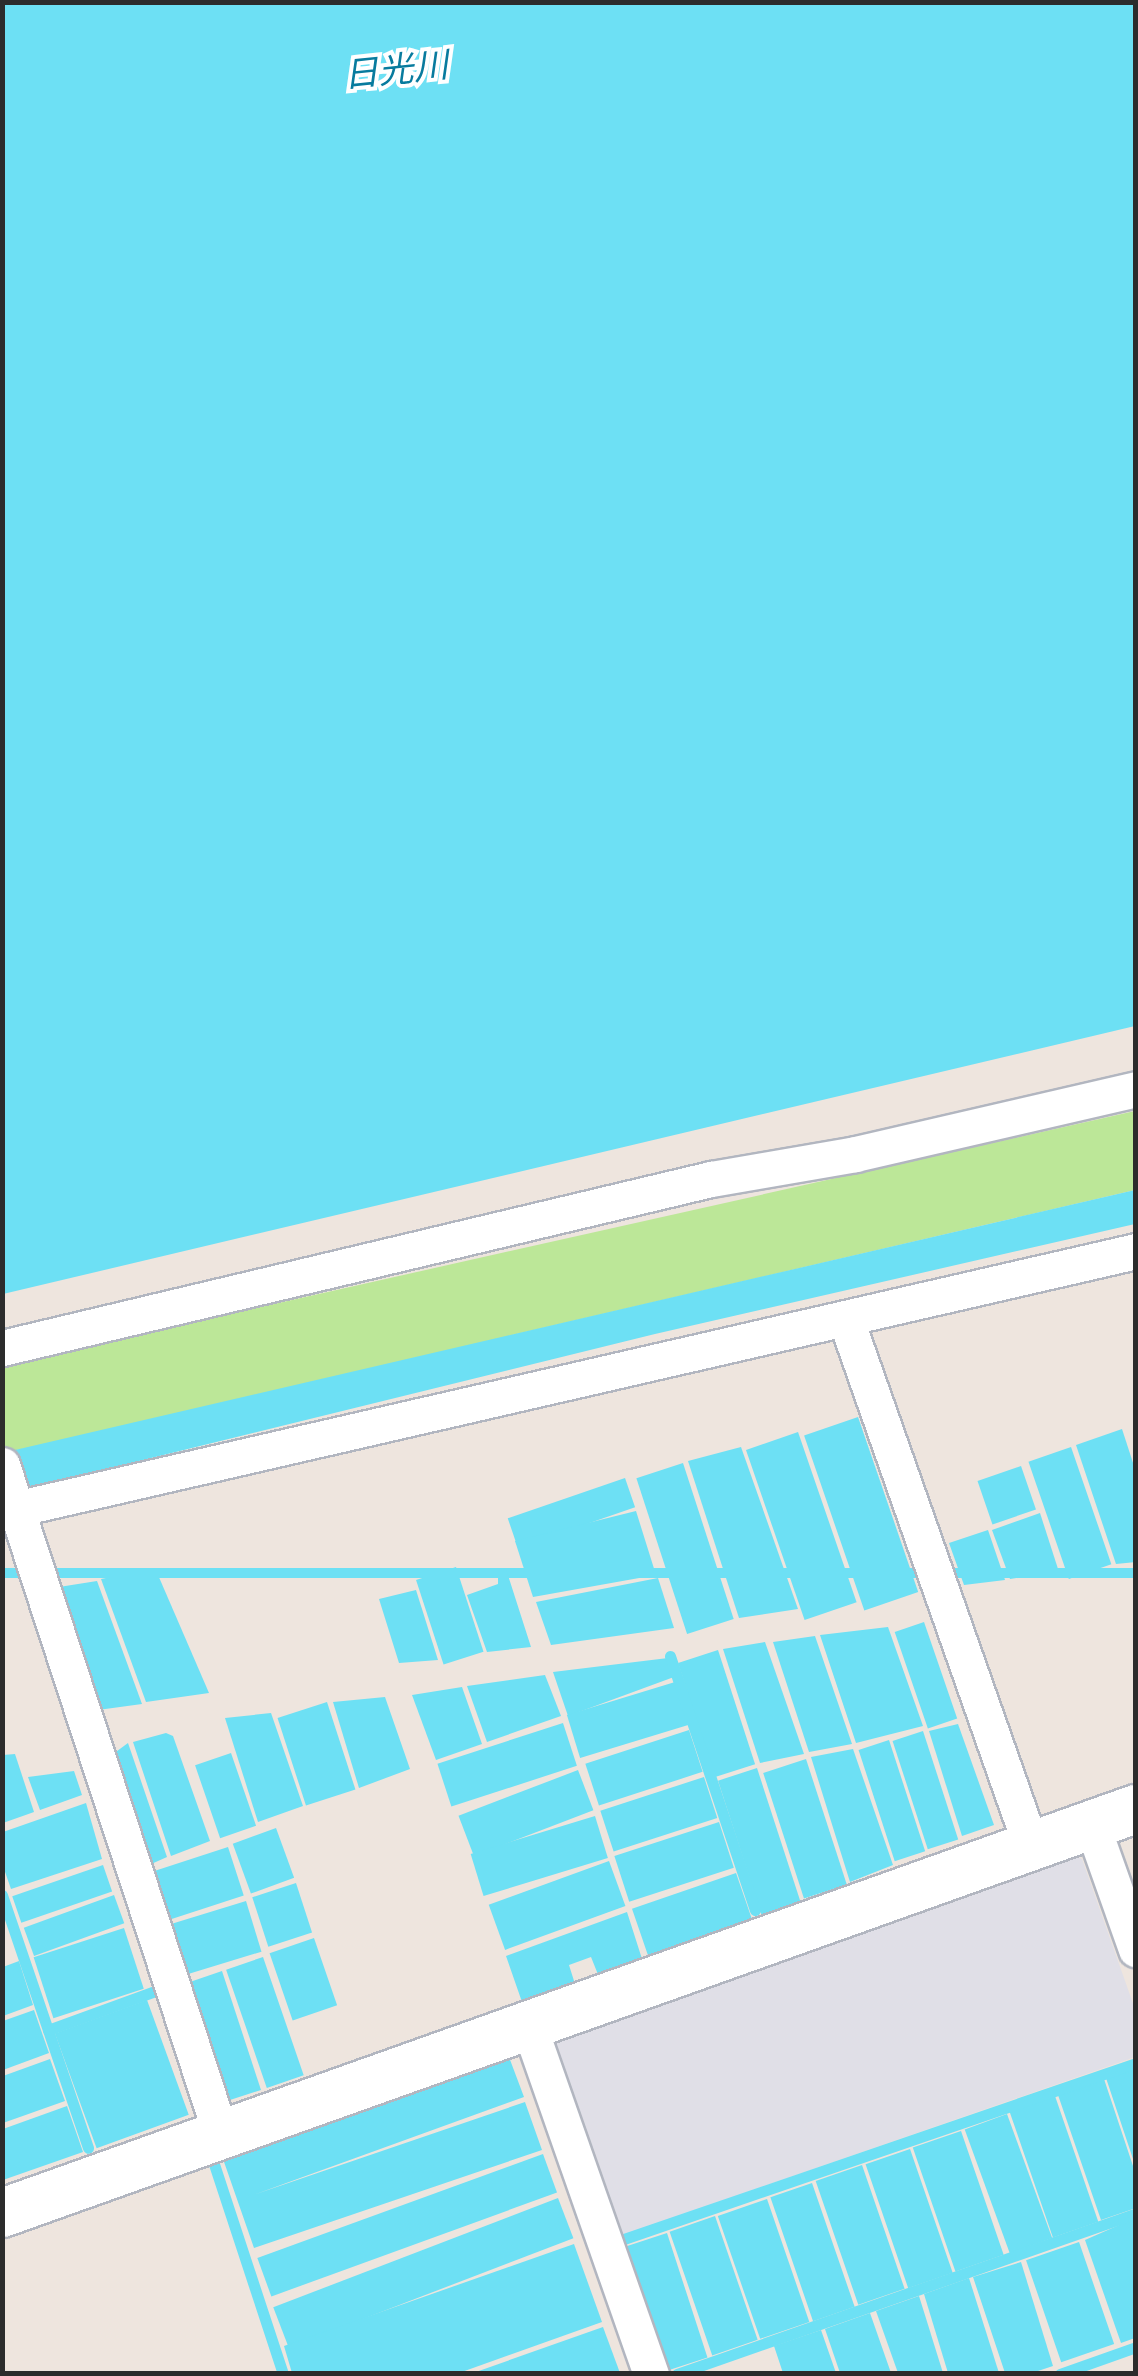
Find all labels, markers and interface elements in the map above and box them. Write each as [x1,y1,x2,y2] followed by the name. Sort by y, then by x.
[342,46,450,98] water label: 日光川

